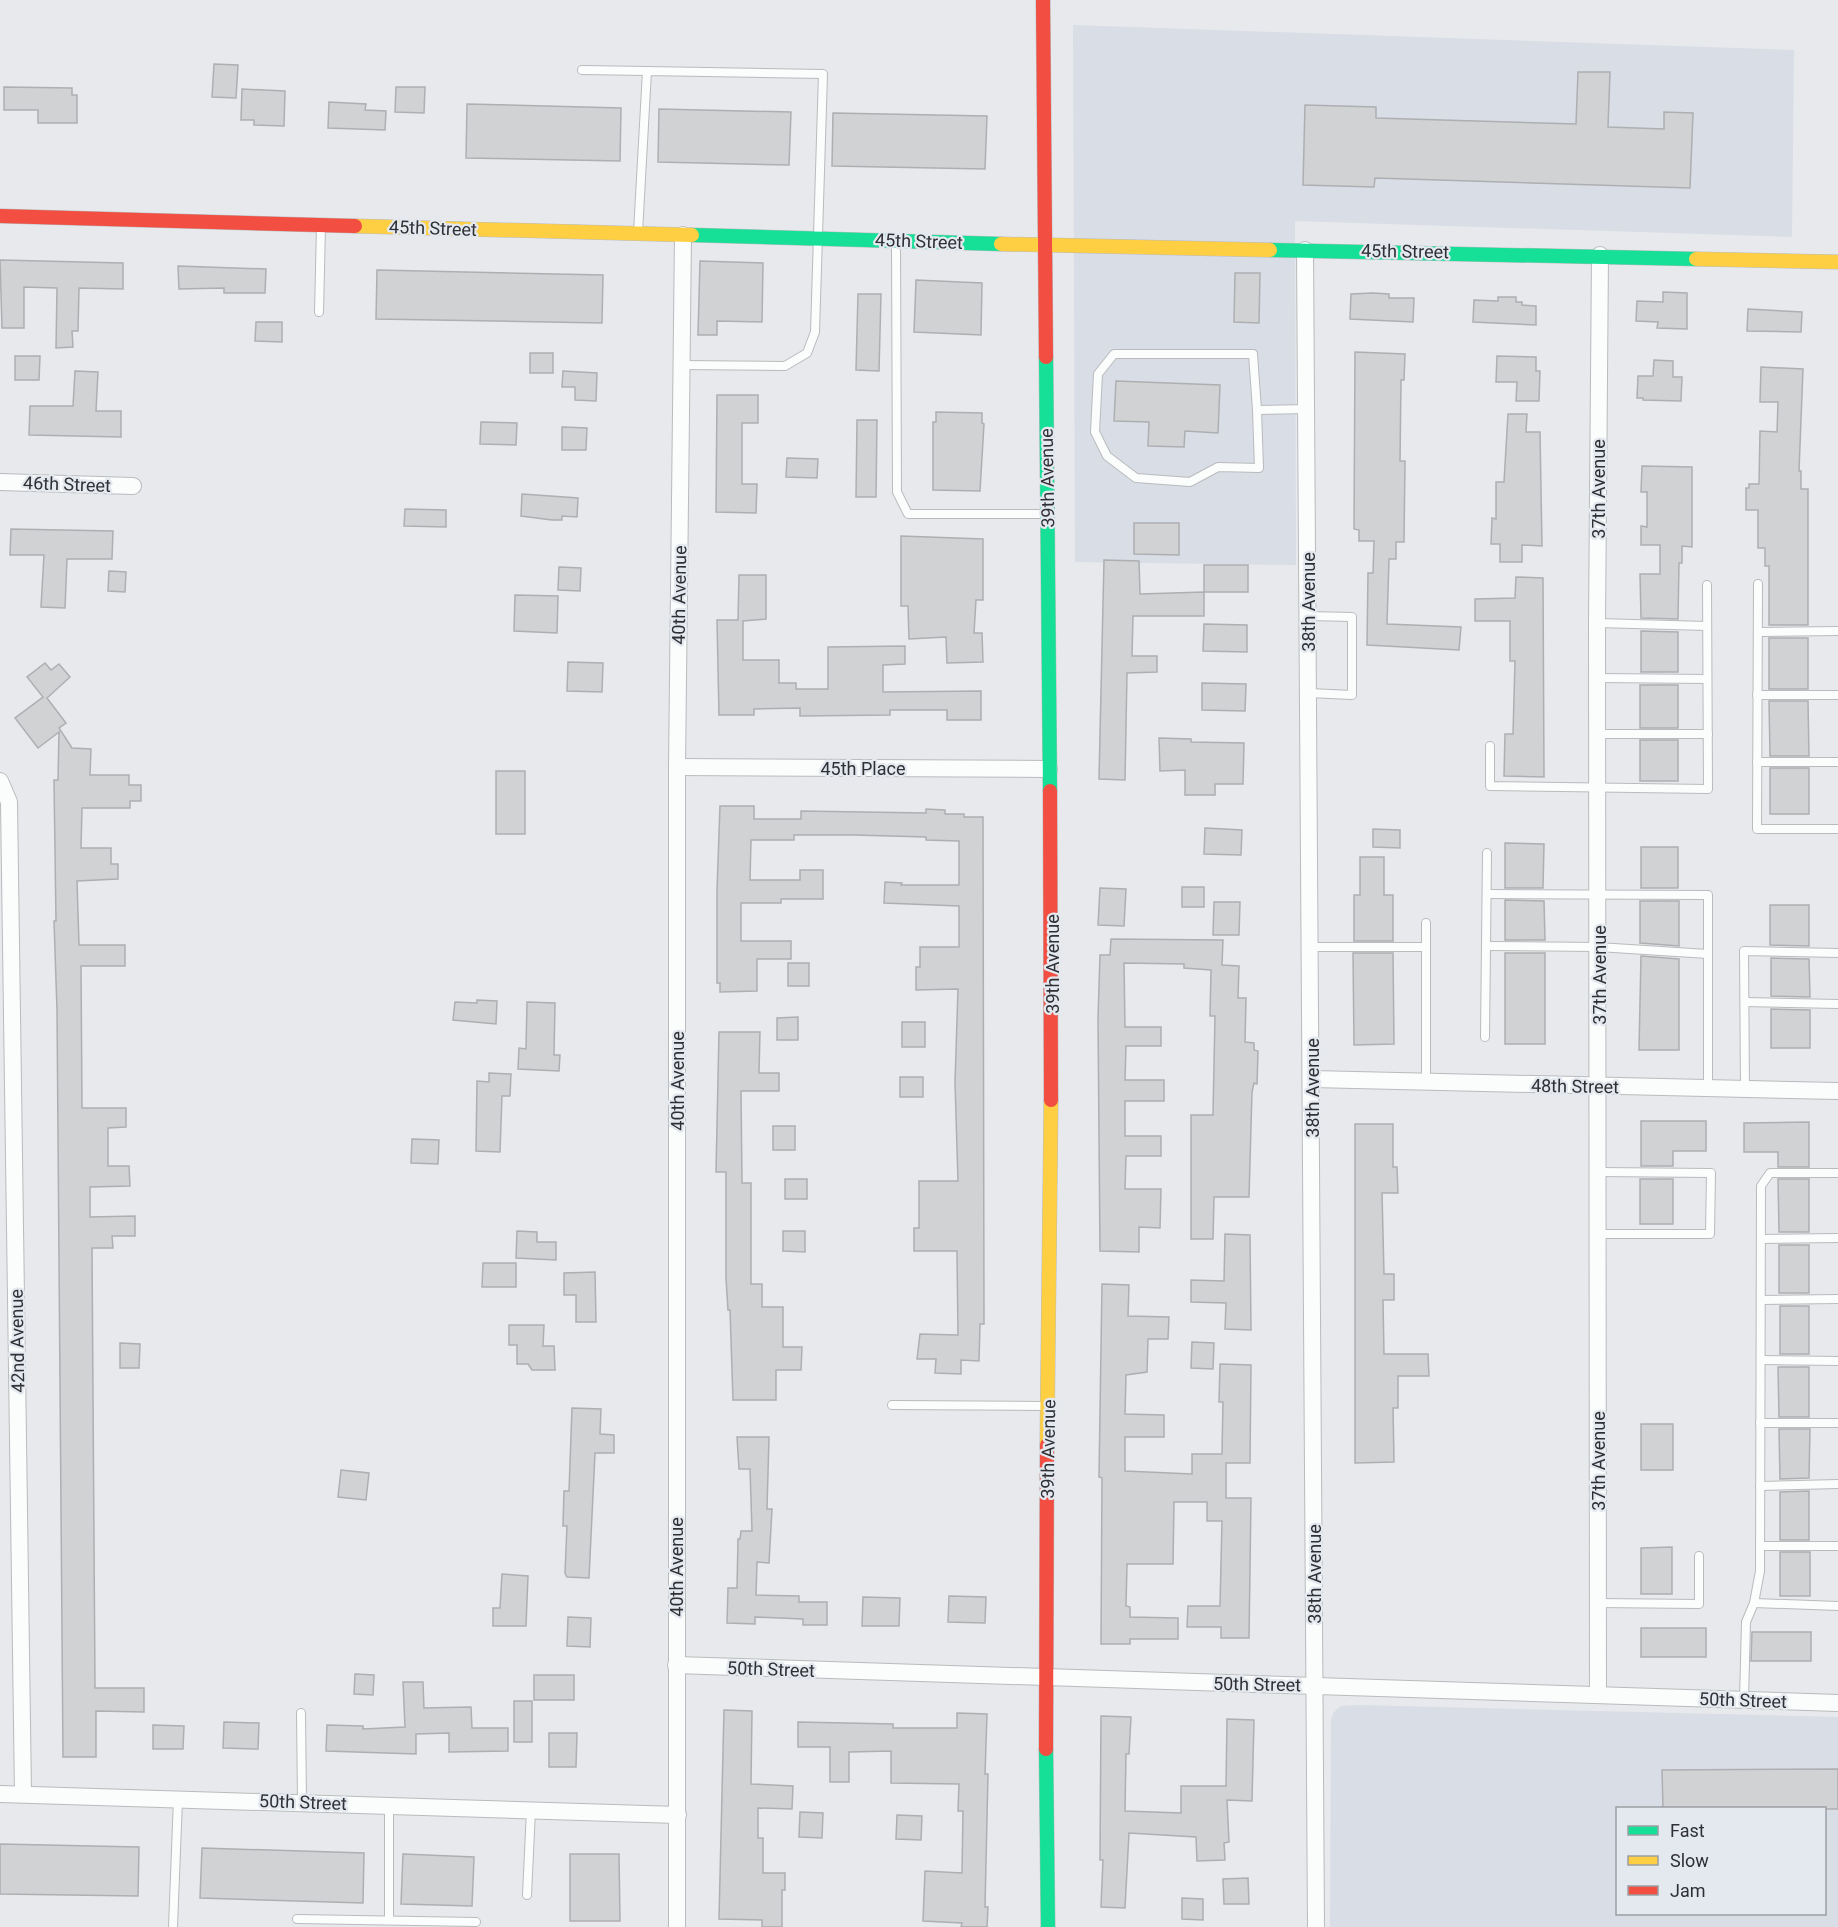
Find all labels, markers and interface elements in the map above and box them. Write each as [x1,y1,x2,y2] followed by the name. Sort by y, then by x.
[389,216,477,240] street label: 45th Street
[875,229,963,253] street label: 45th Street
[1361,240,1449,262] street label: 45th Street
[1036,428,1058,528] street label: 39th Avenue
[1588,439,1609,539] street label: 37th Avenue
[23,472,111,496] street label: 46th Street
[668,545,690,645] street label: 40th Avenue
[1298,552,1319,652] street label: 38th Avenue
[821,758,906,779] street label: 45th Place
[1042,914,1063,1014] street label: 39th Avenue
[1589,925,1610,1025] street label: 37th Avenue
[667,1031,688,1131] street label: 40th Avenue
[1302,1038,1323,1138] street label: 38th Avenue
[1531,1075,1619,1097] street label: 48th Street
[6,1289,28,1393] street label: 42nd Avenue
[1037,1399,1059,1499] street label: 39th Avenue
[1588,1411,1609,1511] street label: 37th Avenue
[666,1517,687,1617] street label: 40th Avenue
[1304,1524,1325,1624] street label: 38th Avenue
[727,1657,815,1681] street label: 50th Street
[1213,1673,1301,1695] street label: 50th Street
[1699,1688,1787,1712] street label: 50th Street
[259,1790,347,1814] street label: 50th Street
[1616,1807,1826,1915] legend
[1670,1820,1705,1841] text: Fast
[1670,1850,1709,1871] text: Slow
[1670,1880,1706,1901] text: Jam

